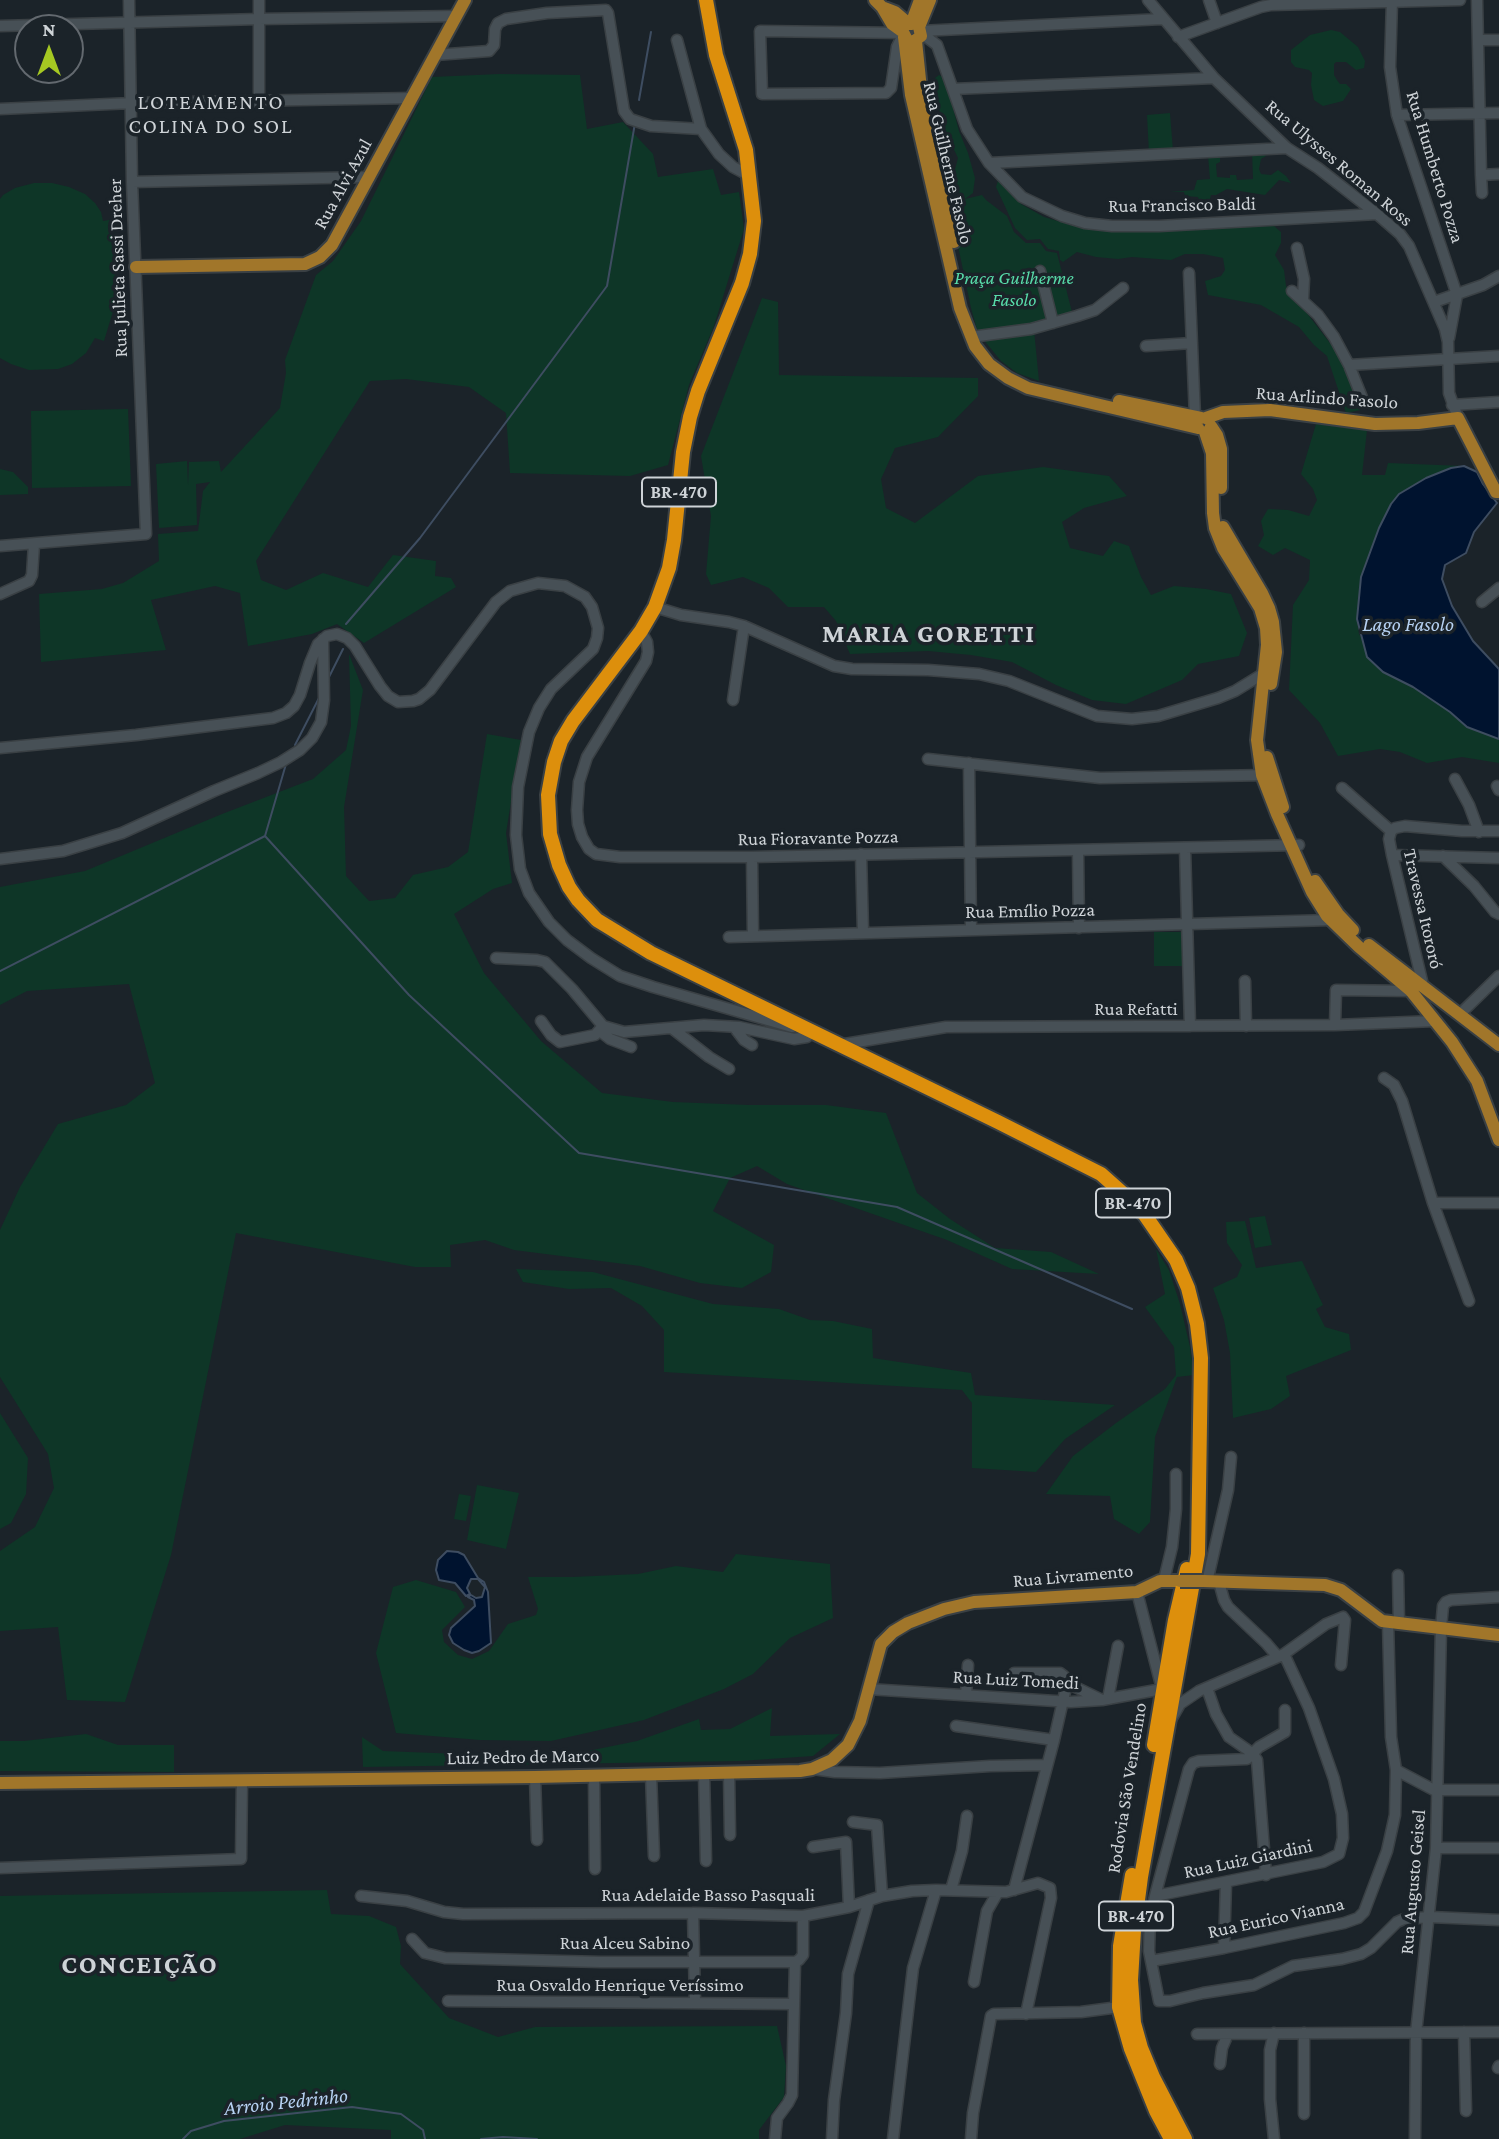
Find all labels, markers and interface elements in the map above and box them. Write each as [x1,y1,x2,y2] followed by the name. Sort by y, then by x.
[14,14,84,84] north arrow
[43,19,55,40] text: N
[918,79,978,247] street label: Rua Guilherme Fasolo
[1401,88,1469,246] street label: Rua Humberto Pozza
[130,90,292,140] district label: LOTEAMENTO COLINA DO SOL
[1261,95,1417,231] street label: Rua Ulysses Roman Ross
[309,135,377,233] street label: Rua Alvi Azul
[103,178,133,358] street label: Rua Julieta Sassi Dreher
[1108,192,1256,218] street label: Rua Francisco Baldi
[954,267,1074,311] park label: Praça Guilherme Fasolo
[1255,382,1399,414] street label: Rua Arlindo Fasolo
[642,478,716,506] road number: BR-470
[1362,612,1454,638] water label: Lago Fasolo
[824,618,1034,650] district label: MARIA GORETTI
[737,825,899,851] street label: Rua Fioravante Pozza
[1398,847,1448,971] street label: Travessa Itororó
[965,898,1095,924] street label: Rua Emílio Pozza
[1094,998,1178,1020] street label: Rua Refatti
[1096,1188,1170,1218] road number: BR-470
[1012,1559,1134,1593] street label: Rua Livramento
[952,1665,1080,1695] street label: Rua Luiz Tomedi
[1102,1701,1152,1875] street label: Rodovia São Vendelino
[446,1744,600,1770] street label: Luiz Pedro de Marco
[1395,1809,1431,1955] street label: Rua Augusto Geisel
[1182,1834,1314,1884] street label: Rua Luiz Giardini
[601,1884,815,1906] street label: Rua Adelaide Basso Pasquali
[1206,1892,1346,1944] street label: Rua Eurico Vianna
[1099,1902,1173,1930] road number: BR-470
[560,1932,690,1954] street label: Rua Alceu Sabino
[62,1949,218,1981] district label: CONCEIÇÃO
[496,1974,744,1996] street label: Rua Osvaldo Henrique Veríssimo
[223,2083,349,2121] water label: Arroio Pedrinho

